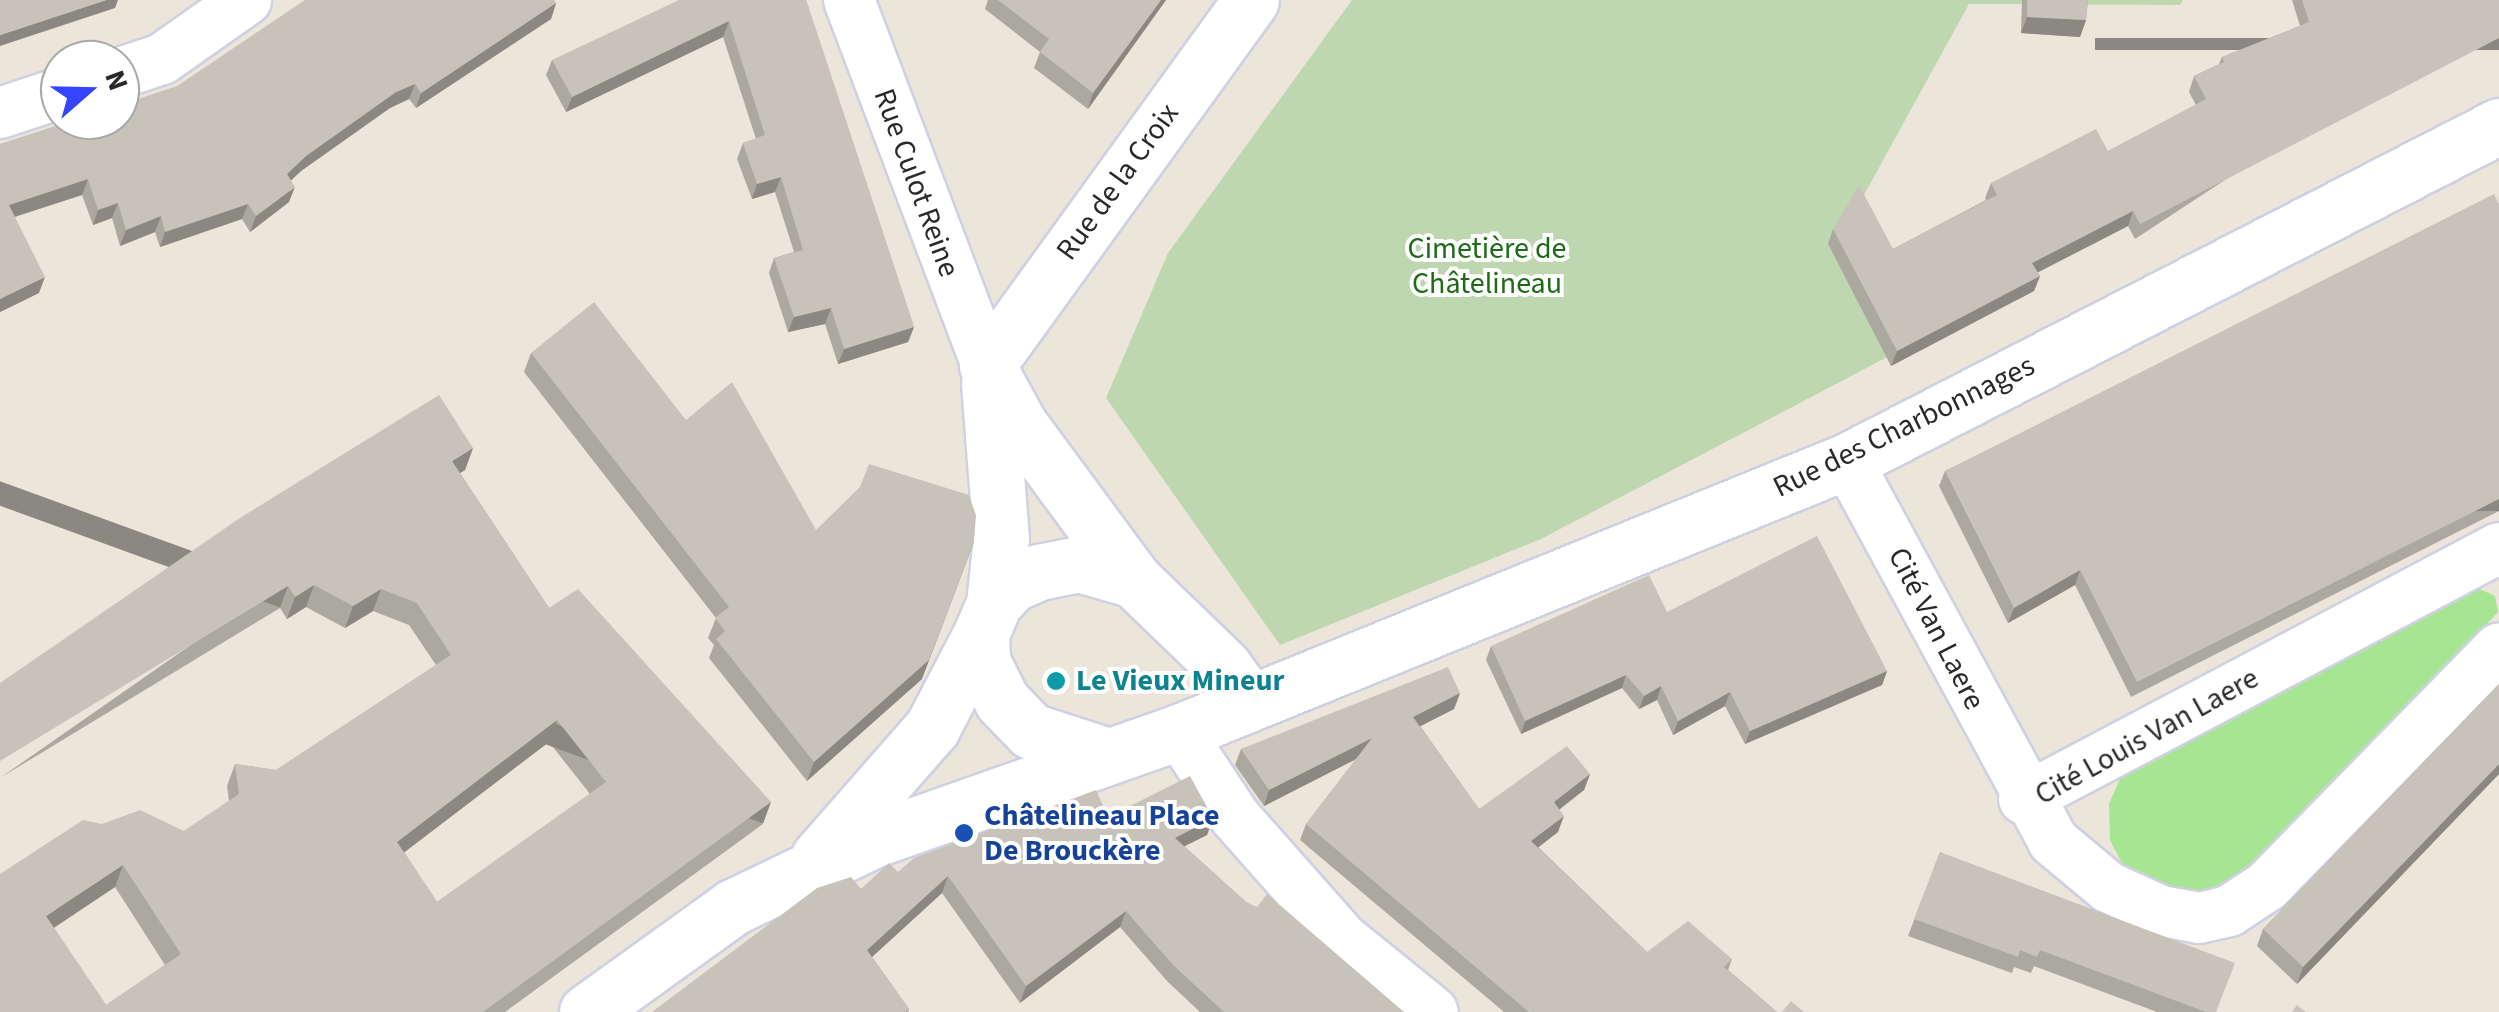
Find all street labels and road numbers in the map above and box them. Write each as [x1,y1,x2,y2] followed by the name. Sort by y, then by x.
[865,84,967,282] street label: Rue Culot Reine
[1049,97,1187,267] street label: Rue de la Croix
[1767,348,2041,506] street label: Rue des Charbonnages
[1880,542,1992,716] street label: Cité Van Laere
[2029,661,2265,813] street label: Cité Louis Van Laere

